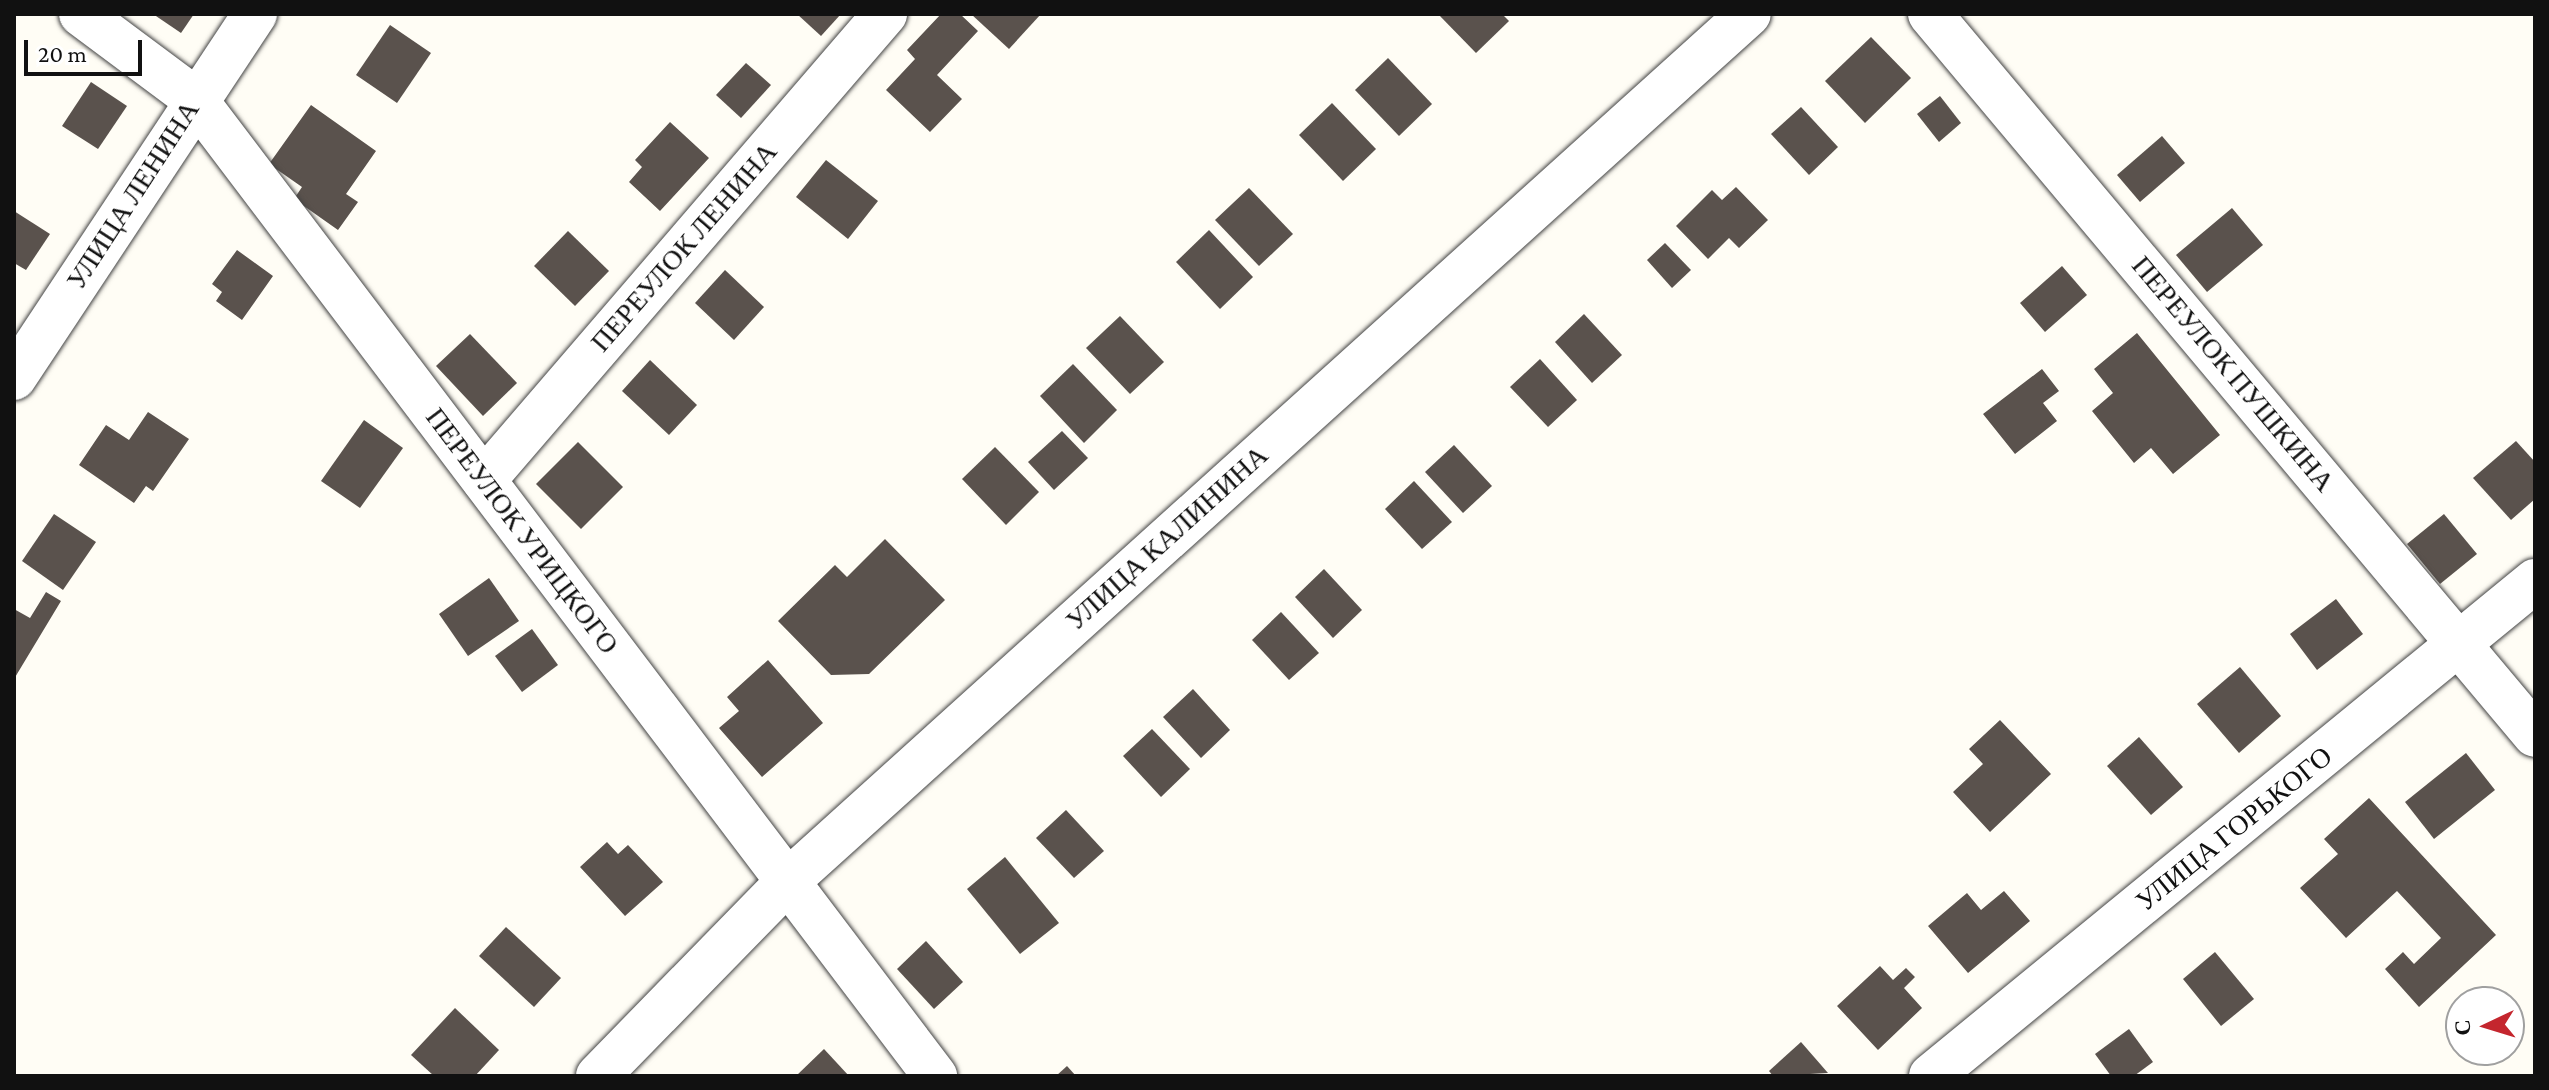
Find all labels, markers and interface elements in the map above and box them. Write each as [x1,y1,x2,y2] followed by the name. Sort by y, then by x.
[28,24,146,74] scale bar
[38,40,87,67] text: 20 m
[59,94,207,296] street label: УЛИЦА ЛЕНИНА
[584,135,784,359] street label: ПЕРЕУЛОК ЛЕНИНА
[2125,249,2341,499] street label: ПЕРЕУЛОК ПУШКИНА
[418,401,626,661] street label: ПЕРЕУЛОК УРИЦКОГО
[1059,438,1275,638] street label: УЛИЦА КАЛИНИНА
[2129,740,2339,918] street label: УЛИЦА ГОРЬКОГО
[2445,986,2525,1066] north arrow
[2450,1019,2476,1036] text: С

